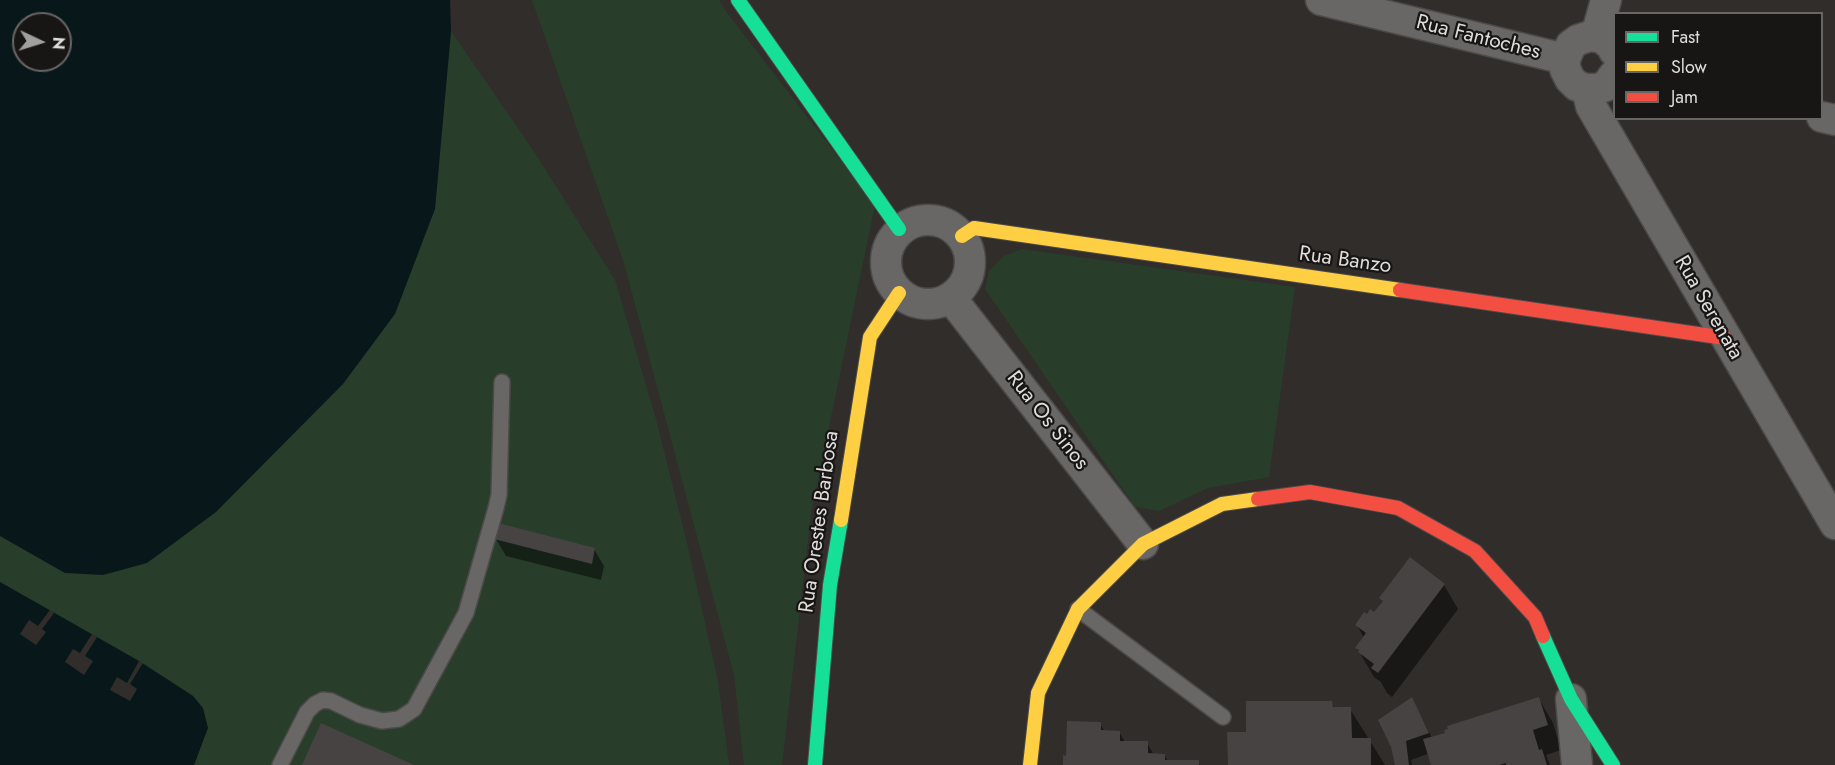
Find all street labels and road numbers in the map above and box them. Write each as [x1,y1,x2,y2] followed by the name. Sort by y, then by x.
[1413,10,1543,66] street label: Rua Fantoches
[1297,242,1393,280] street label: Rua Banzo
[1668,252,1748,364] street label: Rua Serenata
[1001,367,1093,475] street label: Rua Os Sinos
[795,429,845,615] street label: Rua Orestes Barbosa

